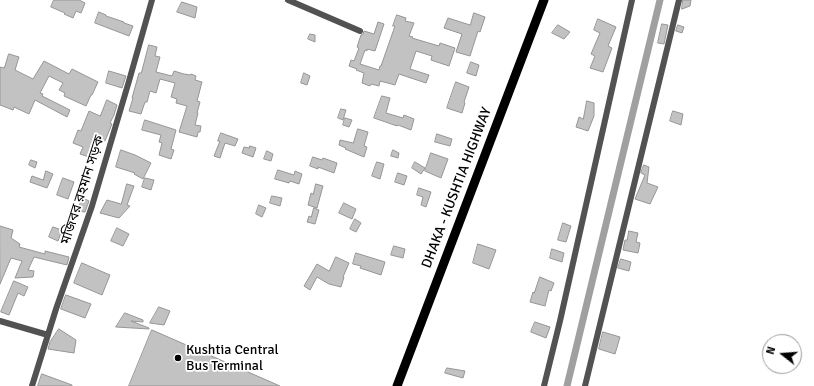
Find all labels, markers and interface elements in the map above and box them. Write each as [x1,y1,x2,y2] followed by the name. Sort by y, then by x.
[419,105,495,271] street label: DHAKA - KUSHTIA HIGHWAY
[57,133,109,247] street label: মজিবর রহমান সড়ক
[762,334,802,374] north arrow
[186,342,279,374] place label: Kushtia Central Bus Terminal
[764,345,778,356] text: N
[173,353,183,363] marker: Kushtia Central Bus Terminal

